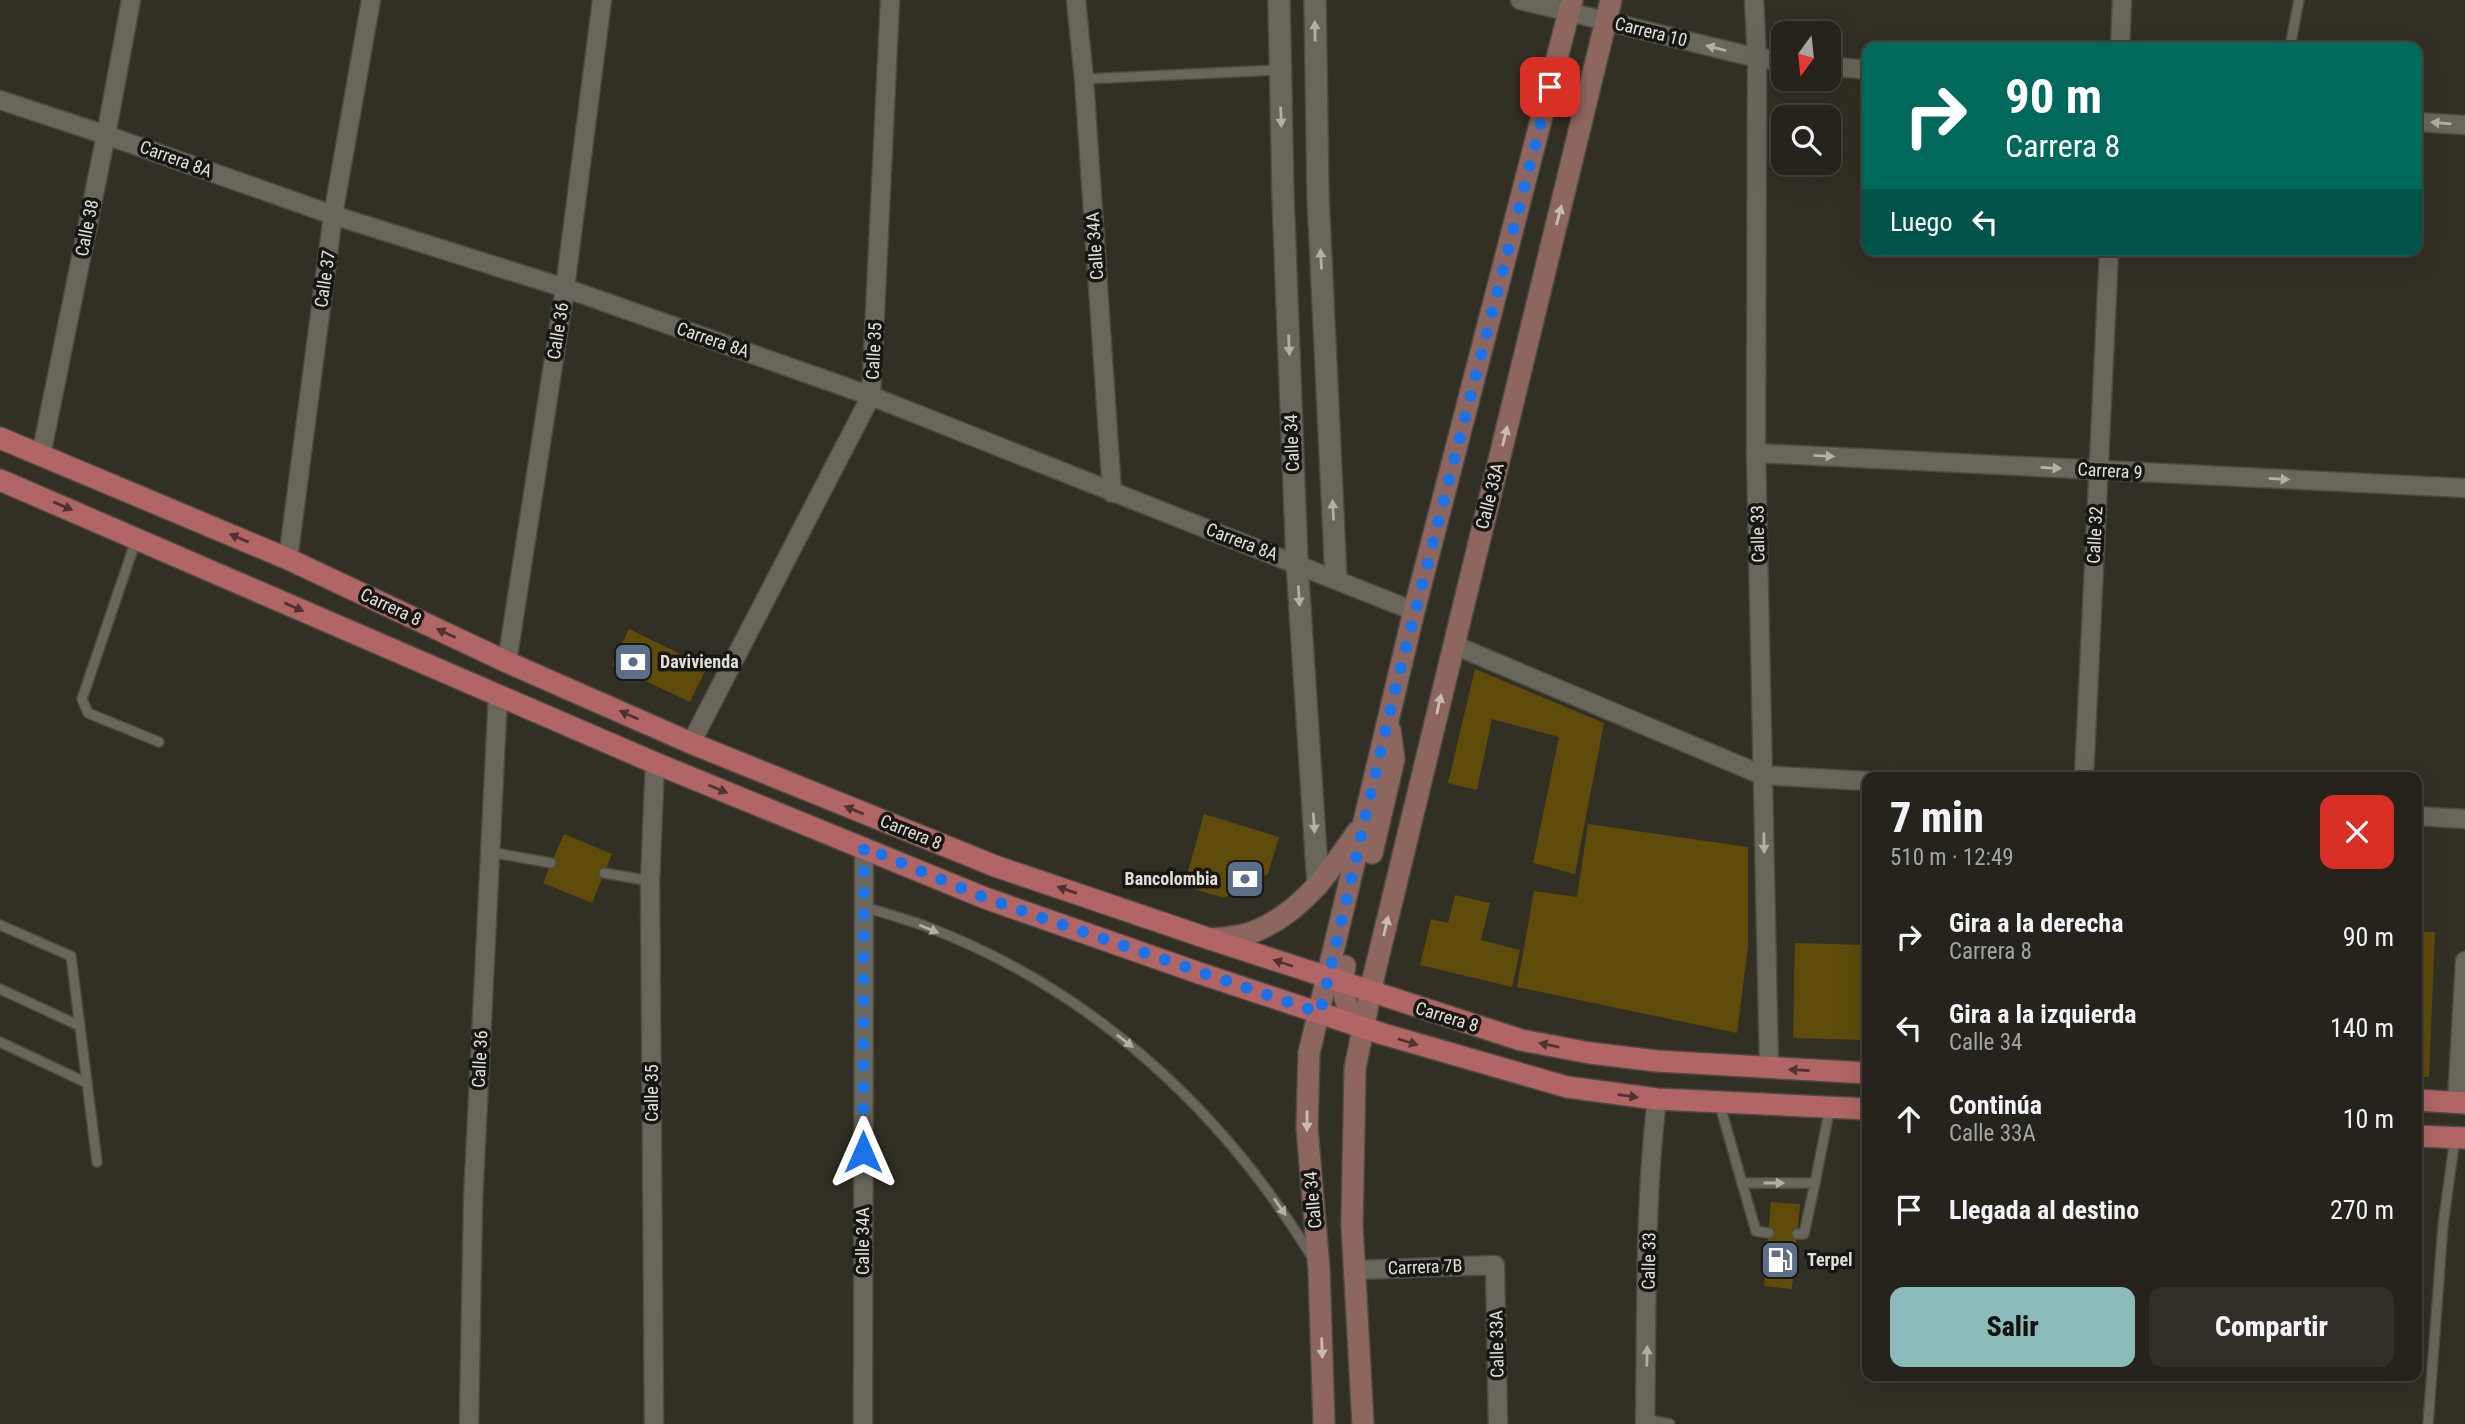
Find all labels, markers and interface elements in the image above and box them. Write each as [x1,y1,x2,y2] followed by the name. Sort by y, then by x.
[1613,12,1689,51] street label: Carrera 10
[1309,20,1321,42] one-way arrow
[1771,21,1841,91] north arrow
[1771,21,1841,175] map controls
[1705,43,1727,54] one-way arrow
[1520,57,1580,117] pin
[1531,68,1569,106] icon: arrive
[2005,68,2102,125] text: 90 m
[1890,70,1981,161] icon: right
[1771,105,1841,175] button: search
[1275,106,1287,128] one-way arrow
[2430,118,2452,129] one-way arrow
[2005,127,2120,165] text: Carrera 8
[137,136,216,181] street label: Carrera 8A
[71,198,102,258] street label: Calle 38
[1966,203,2004,241] icon: left
[1554,204,1565,226] one-way arrow
[1890,207,1952,237] text: Luego
[1082,211,1107,281] street label: Calle 34A
[1316,247,1327,269] one-way arrow
[310,249,339,309] street label: Calle 37
[543,301,572,361] street label: Calle 36
[674,317,753,362] street label: Carrera 8A
[862,322,885,380] street label: Calle 35
[1283,334,1294,356] one-way arrow
[1280,414,1303,472] street label: Calle 34
[1500,425,1511,447] one-way arrow
[1813,451,1835,462] one-way arrow
[2077,458,2143,483] street label: Carrera 9
[1471,460,1508,531] street label: Calle 33A
[2041,462,2063,473] one-way arrow
[2268,473,2290,484] one-way arrow
[1327,499,1338,521] one-way arrow
[53,500,73,512] one-way arrow
[1747,505,1768,563] street label: Calle 33
[2083,506,2106,564] street label: Calle 32
[1203,518,1282,565] street label: Carrera 8A
[228,532,249,543] one-way arrow
[357,583,425,630] street label: Carrera 8
[1294,586,1305,608] one-way arrow
[284,601,305,612] one-way arrow
[435,627,456,638] one-way arrow
[612,641,654,683] bank icon: Davivienda
[660,651,739,672] place label: Davivienda
[1434,693,1445,715] one-way arrow
[618,709,639,720] one-way arrow
[708,783,729,794] one-way arrow
[1890,793,1984,842] text: 7 min
[2320,795,2394,869] button: close
[844,804,865,815] one-way arrow
[877,810,945,853] street label: Carrera 8
[1309,813,1320,835] one-way arrow
[1758,832,1770,854] one-way arrow
[1890,844,2014,871] text: 510 m · 12:49
[1224,858,1266,900] bank icon: Bancolombia
[1125,868,1218,889] place label: Bancolombia
[1056,884,1077,895] one-way arrow
[1949,908,2123,938] text: Gira a la derecha
[1381,914,1392,936] one-way arrow
[1890,918,1928,956] icon: right
[2343,922,2394,952] text: 90 m
[918,923,939,934] one-way arrow
[1949,938,2032,965] text: Carrera 8
[1272,957,1293,967] one-way arrow
[1413,997,1481,1036] street label: Carrera 8
[1949,999,2137,1029] text: Gira a la izquierda
[1890,1009,1928,1047] icon: left
[2330,1013,2394,1043] text: 140 m
[1949,1029,2022,1056] text: Calle 34
[468,1030,491,1088] street label: Calle 36
[1116,1034,1134,1049] one-way arrow
[1397,1037,1418,1047] one-way arrow
[1538,1039,1560,1050] one-way arrow
[641,1064,662,1122] street label: Calle 35
[1788,1064,1810,1075] one-way arrow
[1617,1090,1639,1101] one-way arrow
[1949,1090,2042,1120] text: Continúa
[1890,1100,1928,1138] icon: ahead
[2343,1104,2394,1134] text: 10 m
[1301,1111,1313,1133] one-way arrow
[826,1115,900,1189] position arrow
[1949,1120,2036,1147] text: Calle 33A
[1300,1170,1325,1230] street label: Calle 34
[1763,1177,1785,1189] one-way arrow
[1890,1191,1928,1229] icon: arrive
[1949,1195,2139,1225] text: Llegada al destino
[2330,1195,2394,1225] text: 270 m
[1273,1198,1287,1216] one-way arrow
[852,1206,873,1275] street label: Calle 34A
[1638,1232,1659,1290] street label: Calle 33
[1759,1239,1801,1281] fuel station icon: Terpel
[1807,1249,1853,1270] place label: Terpel
[1387,1255,1463,1278] street label: Carrera 7B
[1890,1287,2135,1367] button: Salir
[2149,1287,2394,1367] button: Compartir
[1485,1309,1508,1378] street label: Calle 33A
[1316,1338,1328,1360] one-way arrow
[1641,1345,1652,1367] one-way arrow

